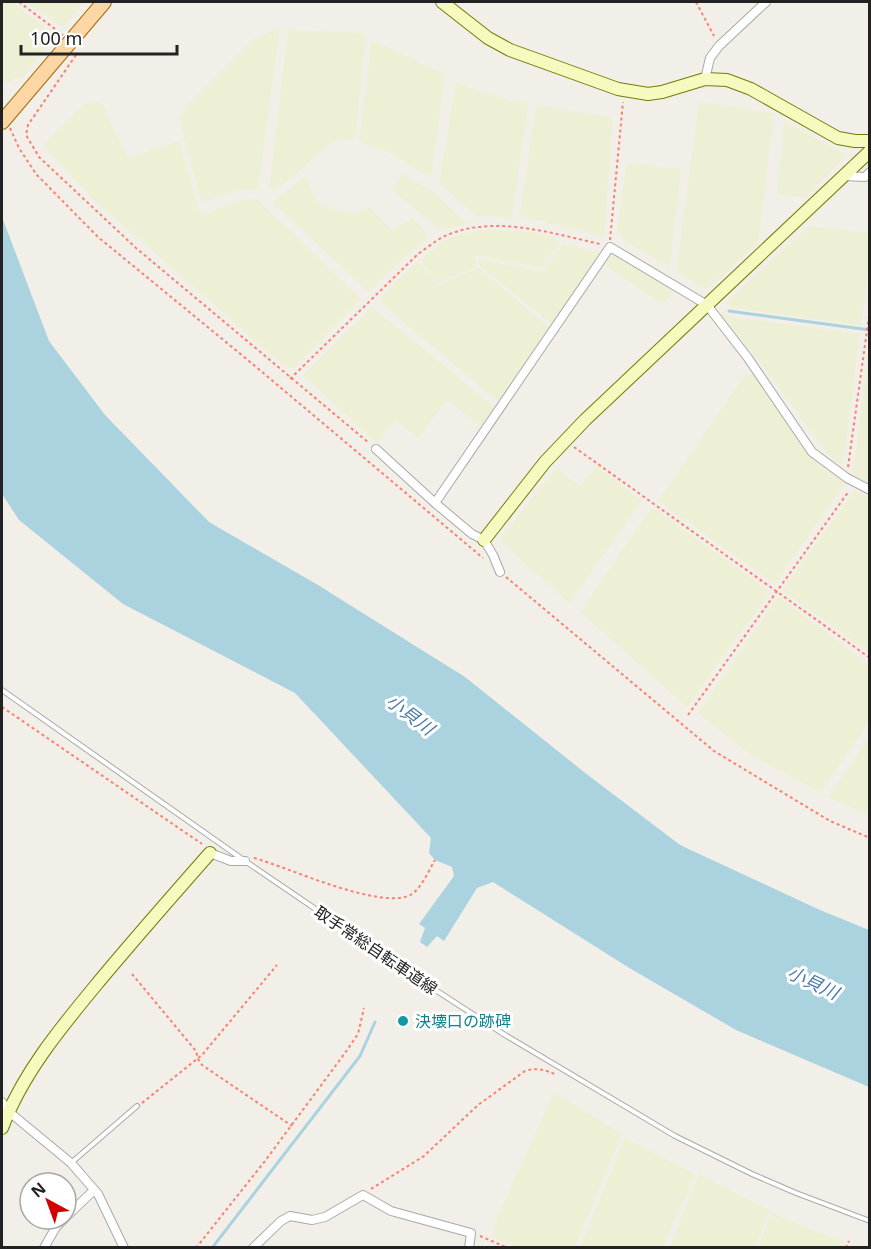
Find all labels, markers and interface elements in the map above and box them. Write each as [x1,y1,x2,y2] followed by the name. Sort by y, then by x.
[21,18,177,56] scale bar
[30,26,82,50] text: 100 m
[382,688,441,741] water label: 小貝川
[310,901,442,999] street label: 取手常総自転車道線
[784,960,845,1005] water label: 小貝川
[415,1010,511,1032] place label: 決壊口の跡碑
[396,1014,410,1028] marker: 決壊口の跡碑
[18,1171,78,1231] north arrow
[26,1177,50,1202] text: N

